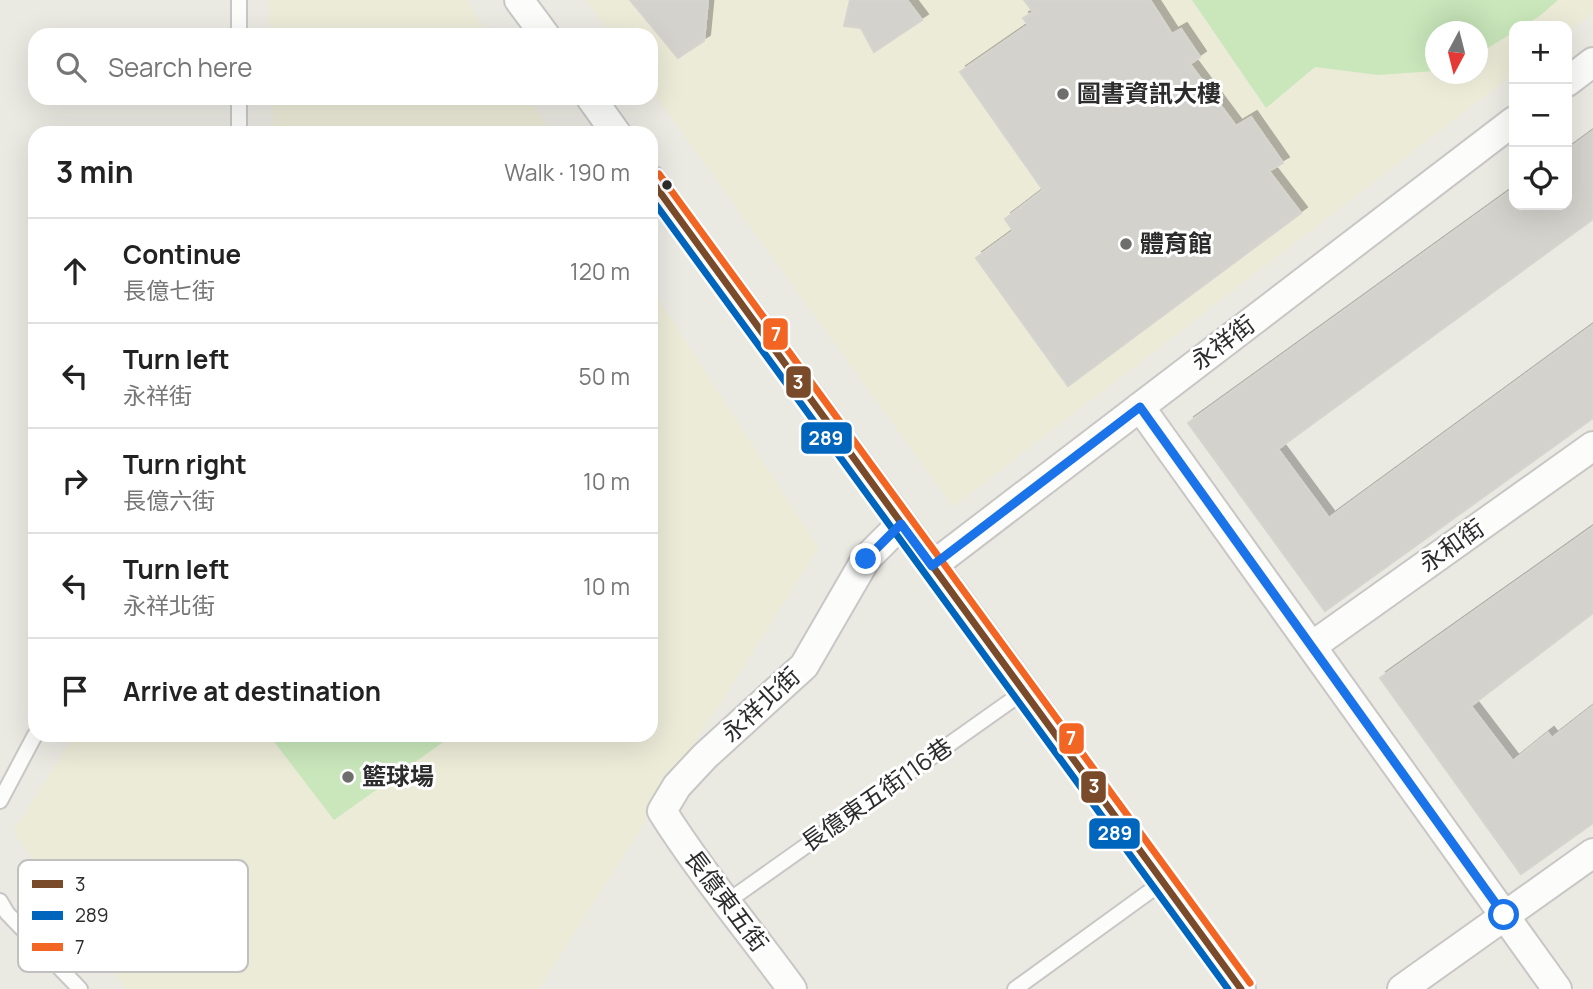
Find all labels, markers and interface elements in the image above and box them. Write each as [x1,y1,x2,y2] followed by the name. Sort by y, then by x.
[1425,21,1488,84] north arrow
[1509,21,1572,210] map controls
[1509,21,1572,84] button: +
[28,28,658,105] search box
[52,48,90,86] icon: search
[108,49,253,85] text: Search here
[1077,76,1221,109] place label: 圖書資訊大樓
[1509,84,1572,147] button: −
[1055,86,1071,102] marker: 圖書資訊大樓
[1509,147,1572,210] button: locate
[56,151,134,192] text: 3 min
[504,156,630,188] text: Walk · 190 m
[660,178,674,192] unlabelled marker
[1140,226,1212,259] place label: 體育館
[123,236,241,272] text: Continue
[1118,236,1134,252] marker: 體育館
[56,252,94,290] icon: ahead
[570,255,630,287] text: 120 m
[123,274,215,306] text: 長億七街
[1183,307,1261,377] street label: 永祥街
[762,317,789,351] line badge: 7
[771,321,781,347] text: 7
[123,341,230,377] text: Turn left
[56,357,94,395] icon: left
[579,360,630,392] text: 50 m
[785,365,812,399] line badge: 3
[792,369,804,395] text: 3
[123,379,192,411] text: 永祥街
[800,421,853,455] line badge: 289
[809,425,843,451] text: 289
[123,446,247,482] text: Turn right
[56,462,94,500] icon: right
[583,465,630,497] text: 10 m
[123,484,215,516] text: 長億六街
[1412,511,1490,579] street label: 永和街
[850,543,881,574] route end
[123,551,230,587] text: Turn left
[56,567,94,605] icon: left
[583,570,630,602] text: 10 m
[123,589,215,621] text: 永祥北街
[714,659,806,749] street label: 永祥北街
[56,672,94,710] icon: arrive
[123,673,381,709] text: Arrive at destination
[1058,722,1085,755] line badge: 7
[1066,725,1076,751] text: 7
[794,729,958,858] street label: 長億東五街116巷
[362,759,434,792] place label: 籃球場
[340,769,356,785] marker: 籃球場
[1080,770,1107,804] line badge: 3
[1088,773,1100,799] text: 3
[1088,817,1141,850] line badge: 289
[1098,820,1132,846] text: 289
[678,842,776,958] street label: 長億東五街
[18,860,248,972] legend
[75,871,86,897] text: 3
[1488,899,1519,930] route start
[75,902,109,928] text: 289
[75,934,85,960] text: 7

